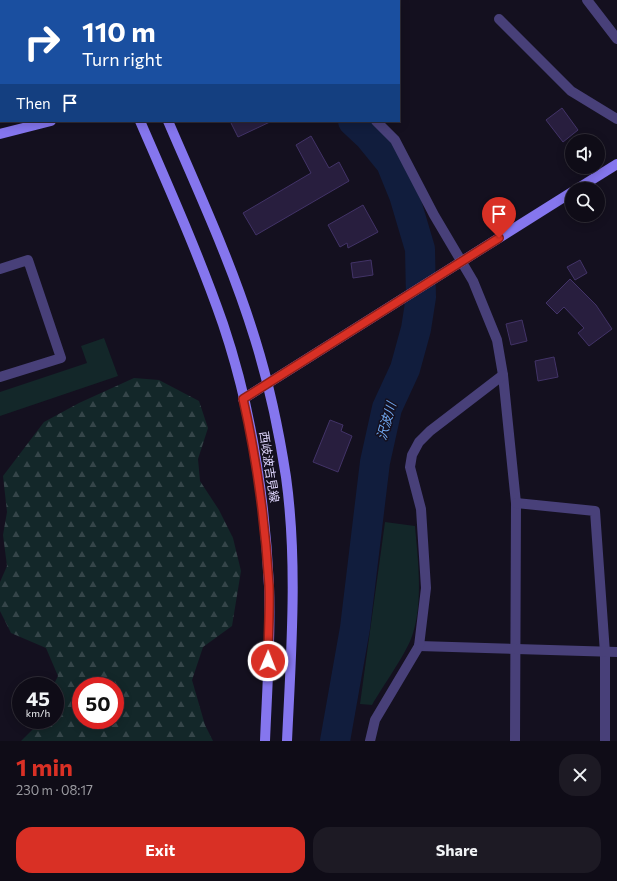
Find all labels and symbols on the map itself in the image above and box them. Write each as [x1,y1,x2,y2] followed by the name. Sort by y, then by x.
[482,197,516,238] pin
[373,398,400,442] water label: 沢波川
[257,430,283,504] street label: 西岐波吉見線
[247,640,289,682] position arrow
[72,677,124,729] speed limit sign: 50

